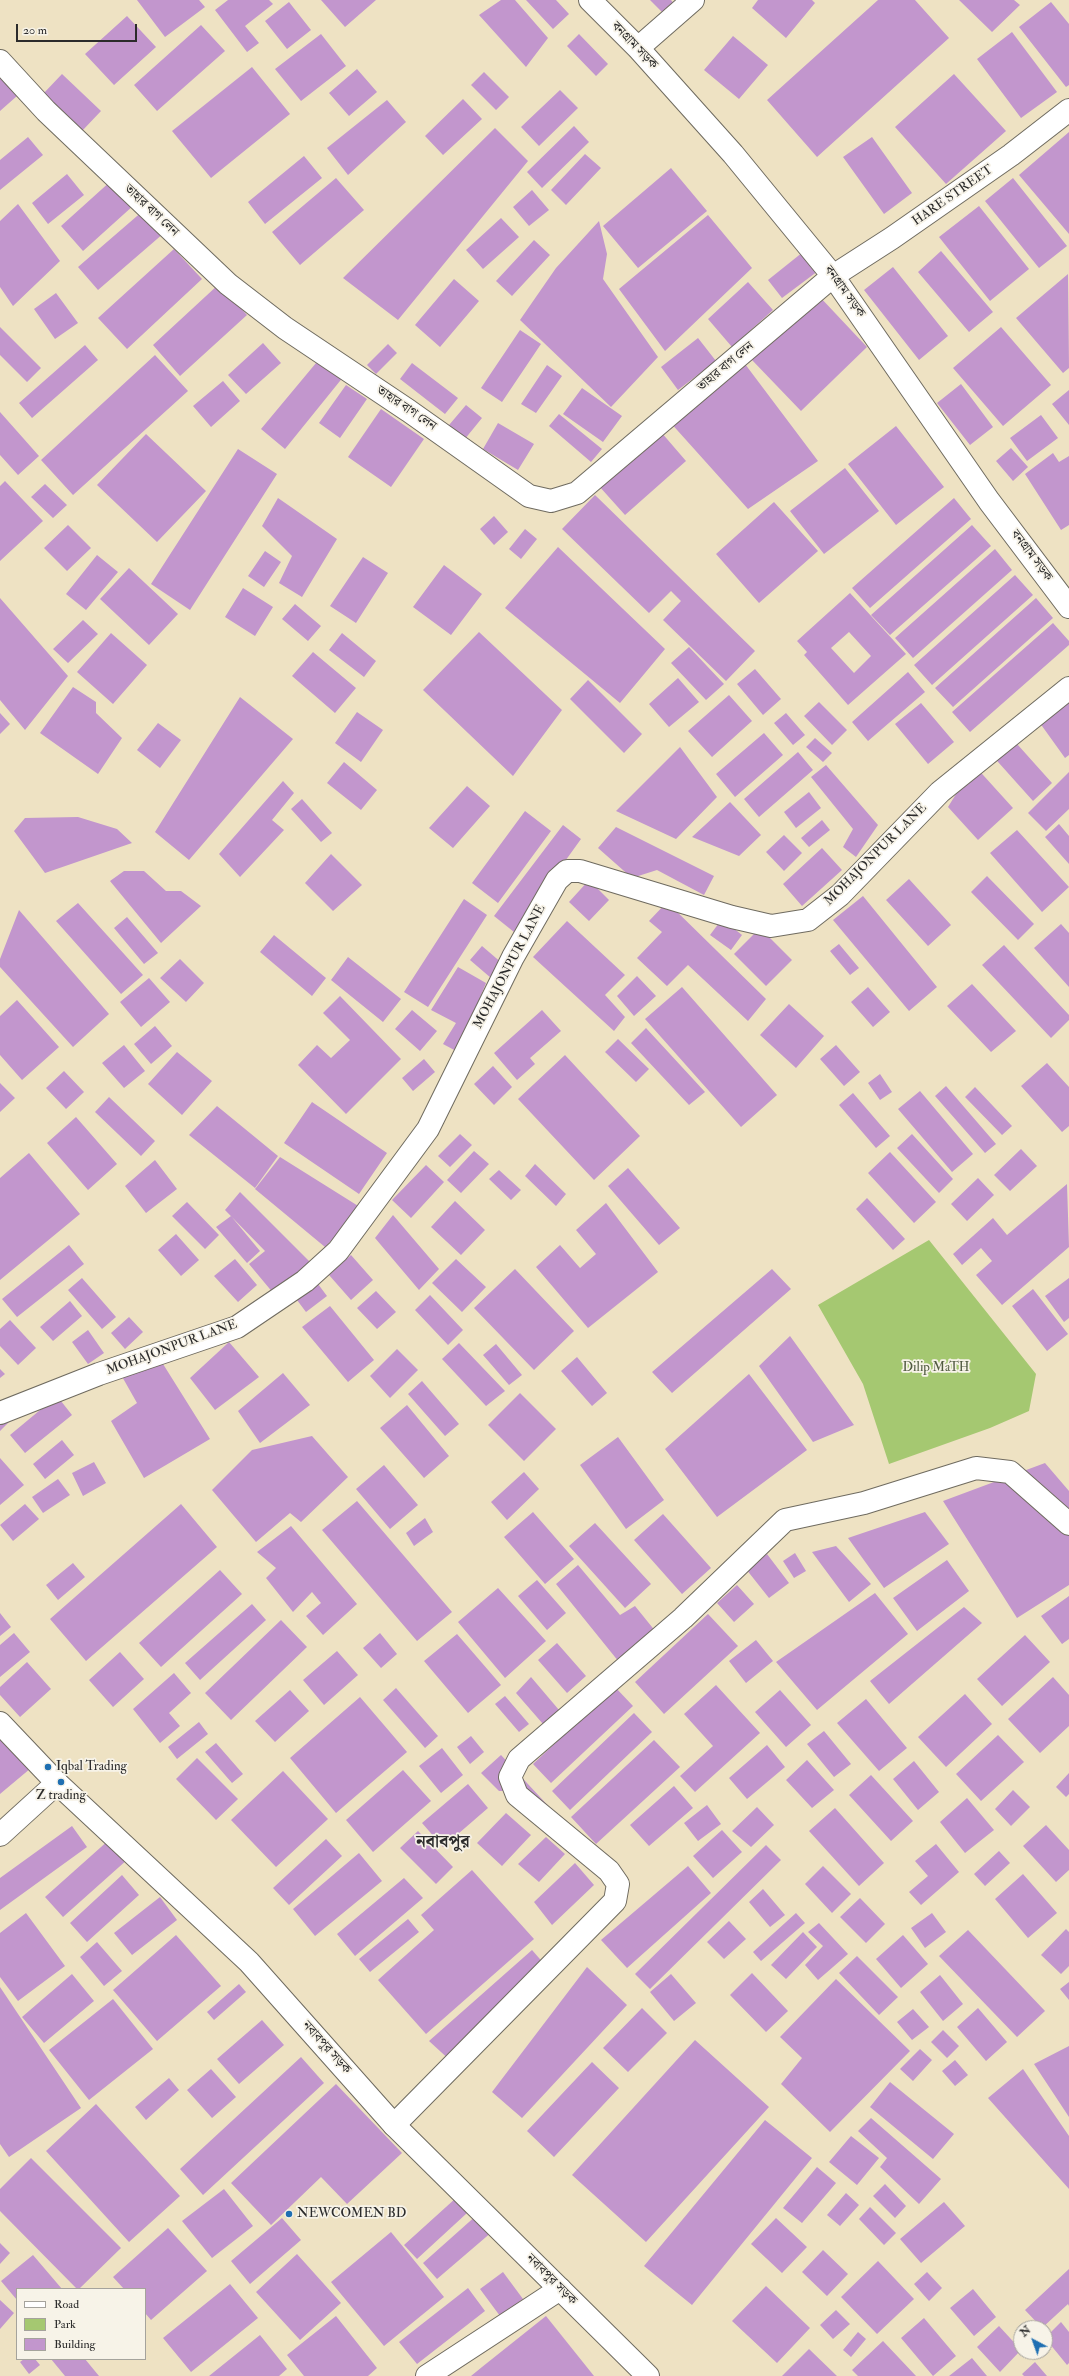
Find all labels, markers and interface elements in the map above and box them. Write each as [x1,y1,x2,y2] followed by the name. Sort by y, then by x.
[18,16,139,42] scale bar
[608,19,660,73] street label: বনগ্রাম সড়ক
[23,23,47,38] text: 20 m
[910,162,996,230] street label: HARE STREET
[120,182,182,240] street label: তাহার বাগ লেন
[820,263,868,321] street label: বনগ্রাম সড়ক
[695,339,757,395] street label: তাহার বাগ লেন
[373,383,439,435] street label: তাহার বাগ লেন
[1007,527,1055,585] street label: বনগ্রাম সড়ক
[822,801,930,909] street label: MOHAJONPUR LANE
[471,902,549,1032] street label: MOHAJONPUR LANE
[104,1317,240,1379] street label: MOHAJONPUR LANE
[903,1360,969,1376] park label: Dilip MaTH
[56,1759,127,1775] place label: Iqbal Trading
[43,1762,53,1772] marker: Iqbal Trading
[56,1777,66,1787] marker: Z trading
[36,1788,86,1804] place label: Z trading
[416,1833,470,1853] district label: নবাবপুর
[298,2018,354,2078] street label: নবাবপুর সড়ক
[297,2206,406,2222] place label: NEWCOMEN BD
[284,2209,294,2219] marker: NEWCOMEN BD
[522,2251,580,2309] street label: নবাবপুর সড়ক
[16,2288,146,2360] legend
[54,2297,79,2312] text: Road
[54,2317,76,2332] text: Park
[1013,2320,1053,2360] north arrow
[1017,2323,1033,2339] text: N
[54,2337,95,2352] text: Building

